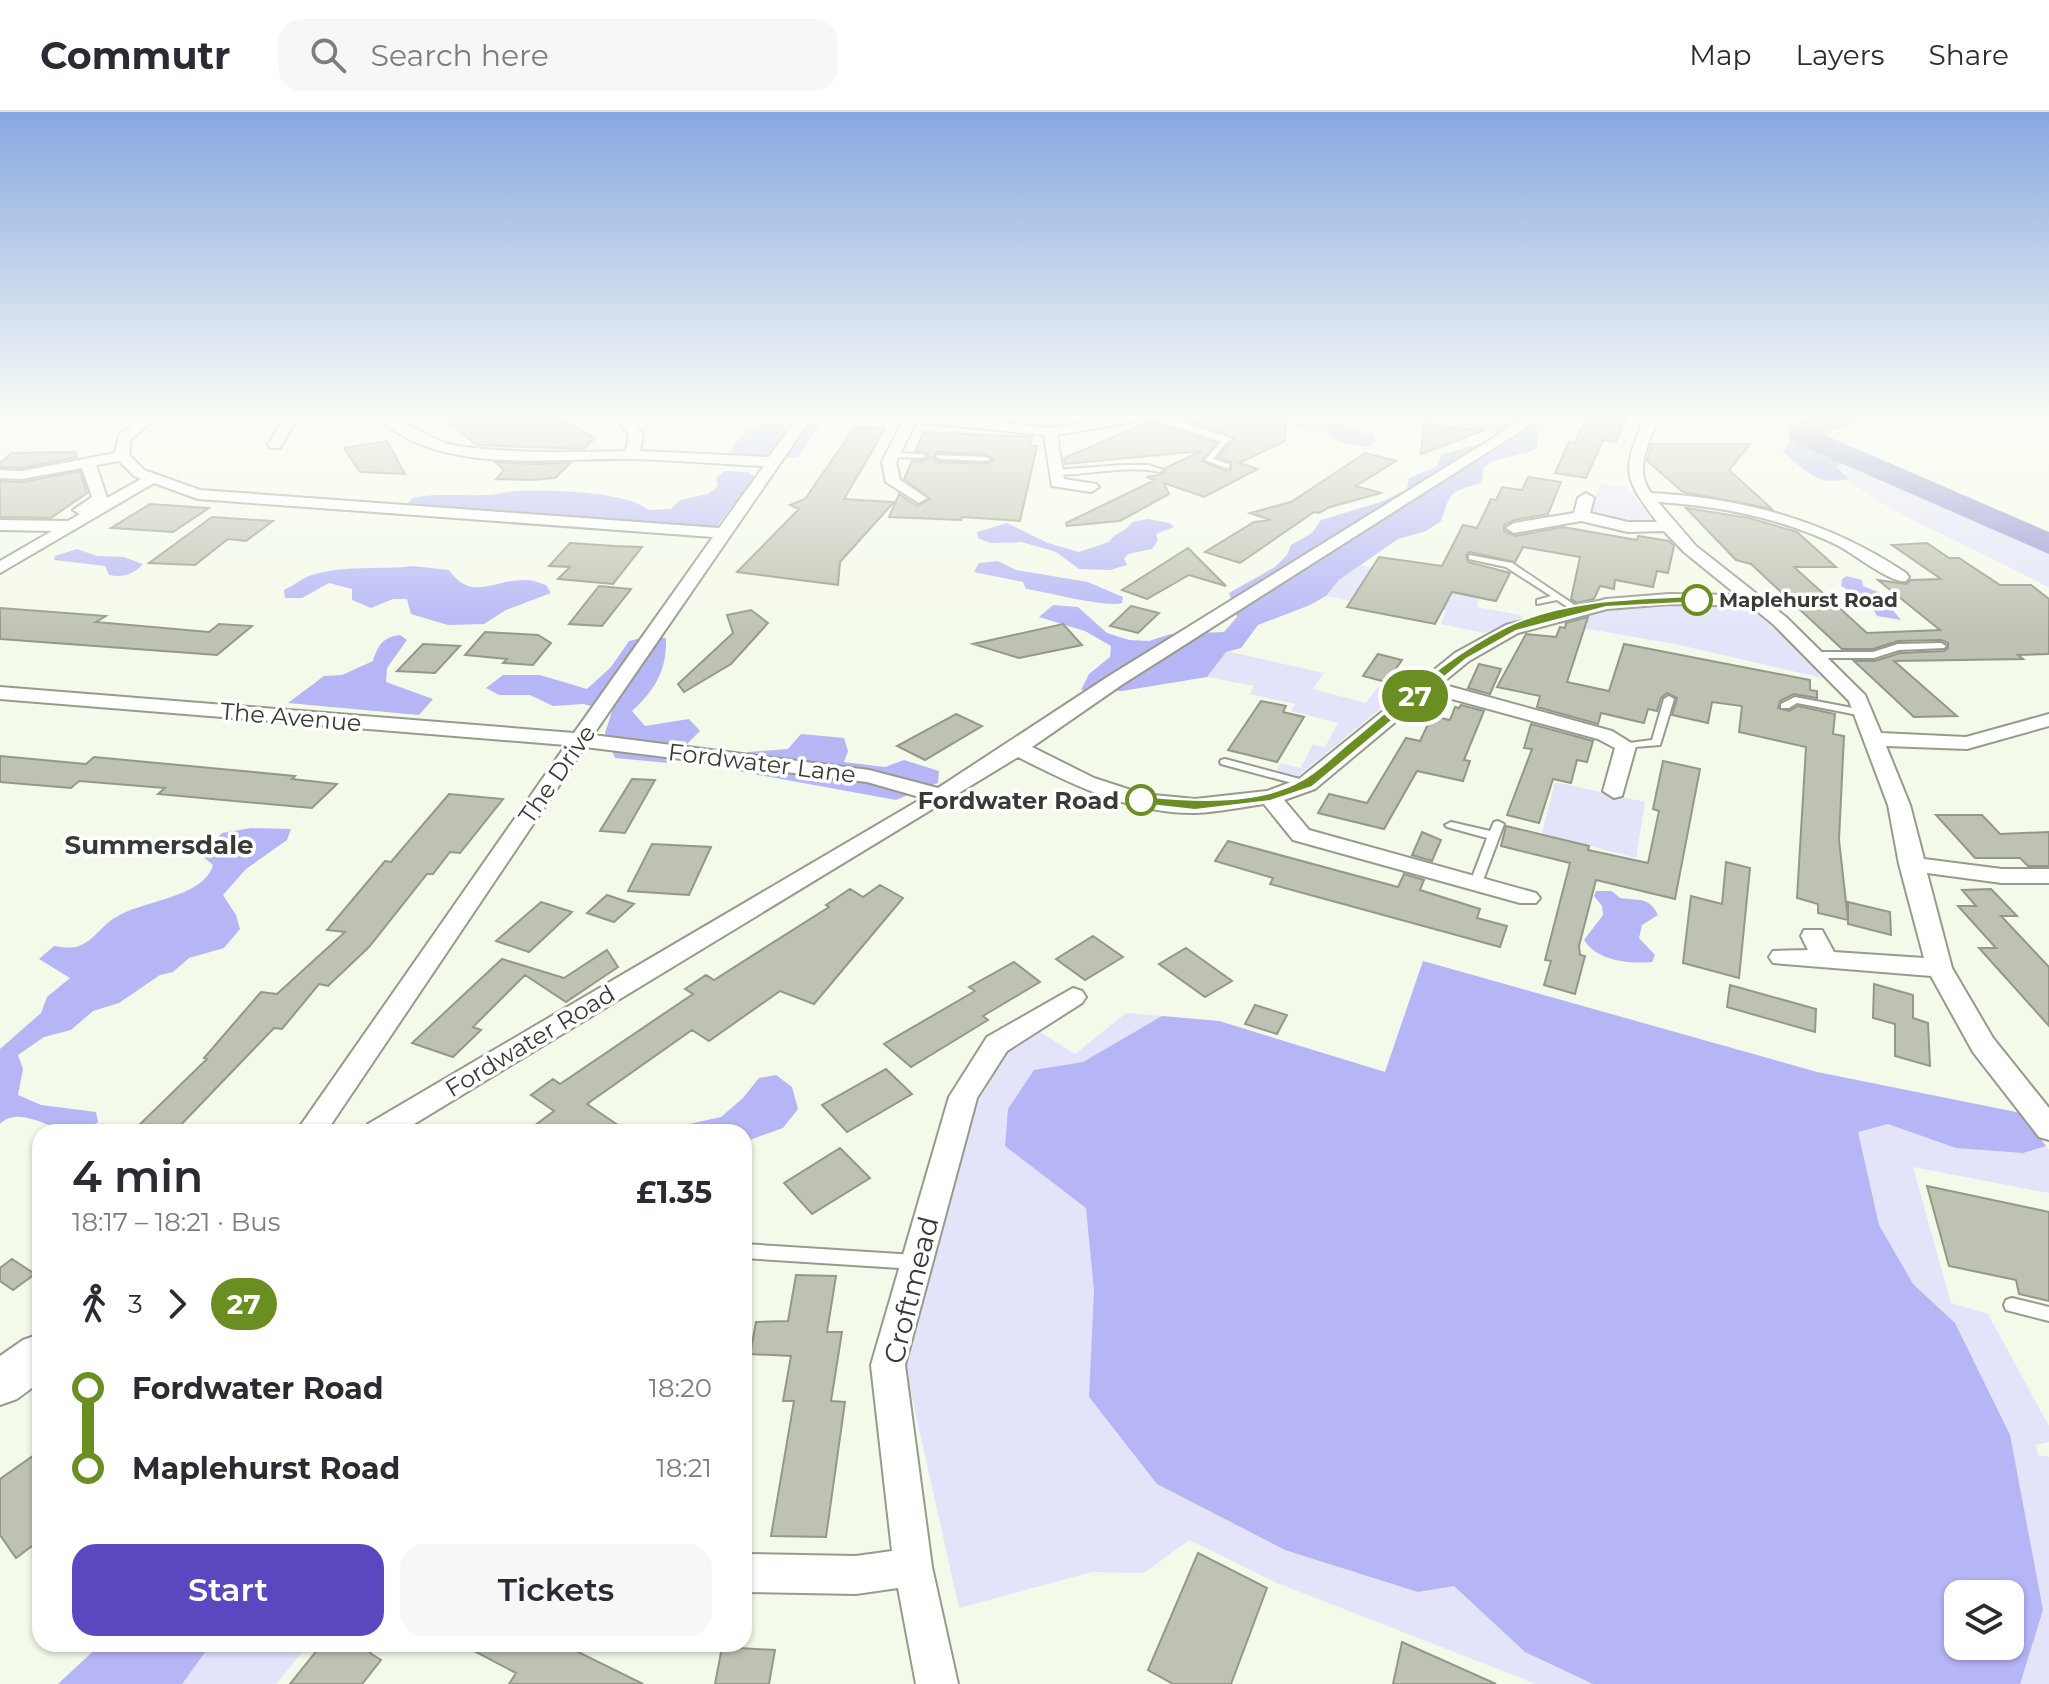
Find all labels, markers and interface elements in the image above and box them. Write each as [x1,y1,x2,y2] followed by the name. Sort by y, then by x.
[278,19,838,91] search box
[40,32,230,79] text: Commutr
[306,33,350,77] icon: search
[370,37,549,74] text: Search here
[1689,38,1752,72] text: Map
[1796,38,1885,72] text: Layers
[1929,38,2009,72] text: Share
[1682,585,1712,615] marker: Maplehurst Road
[1719,588,1898,612] place label: Maplehurst Road
[1379,670,1451,722] line badge: 27
[1398,679,1432,713] text: 27
[219,696,363,738] street label: The Avenue
[513,719,601,829] street label: The Drive
[666,737,858,789] street label: Fordwater Lane
[1126,785,1156,815] marker: Fordwater Road
[918,786,1119,815] place label: Fordwater Road
[65,829,253,861] district label: Summersdale
[440,979,620,1103] street label: Fordwater Road
[72,1149,203,1203] text: 4 min
[636,1174,712,1211] text: £1.35
[72,1206,280,1238] text: 18:17 – 18:21 · Bus
[876,1213,946,1367] street label: Croftmead
[72,1282,116,1326] icon: walk
[155,1282,199,1326] icon: forward
[227,1287,261,1321] text: 27
[128,1288,143,1320] text: 3
[132,1370,384,1407] text: Fordwater Road
[649,1372,712,1404] text: 18:20
[132,1450,400,1487] text: Maplehurst Road
[656,1452,712,1484] text: 18:21
[72,1544,384,1636] button: Start
[400,1544,712,1636] button: Tickets
[1944,1580,2024,1660] map controls
[1944,1580,2024,1660] button: layers

